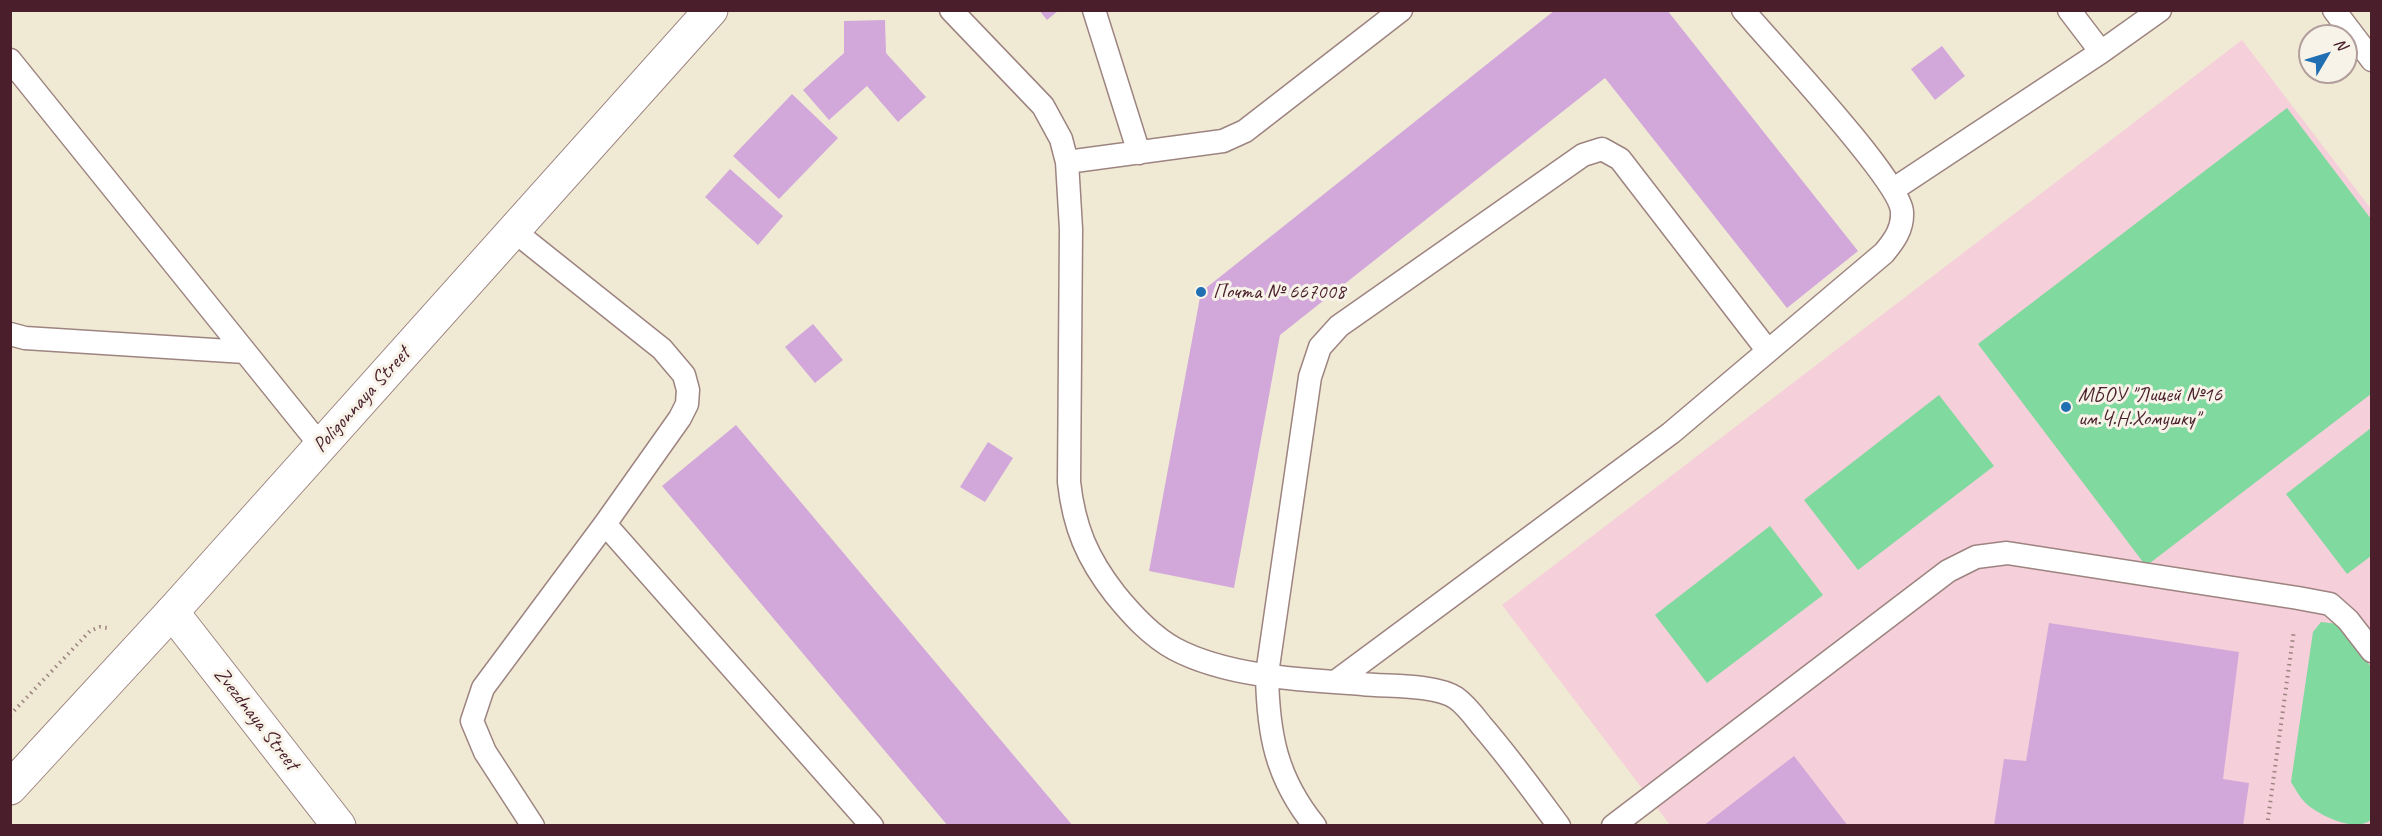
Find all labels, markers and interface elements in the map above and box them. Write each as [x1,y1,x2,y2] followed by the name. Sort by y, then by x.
[2298,24,2358,84] north arrow
[2330,34,2352,54] text: N
[1213,279,1345,305] place label: Почта № 667008
[1194,285,1208,299] marker: Почта № 667008
[308,342,416,458] street label: Poligonnaya Street
[2078,382,2222,432] place label: МБОУ "Лицей №16 им.Ч.Н.Хомушку"
[2059,400,2073,414] marker: МБОУ "Лицей №16 им.Ч.Н.Хомушку"
[208,663,304,775] street label: Zvezdnaya Street

